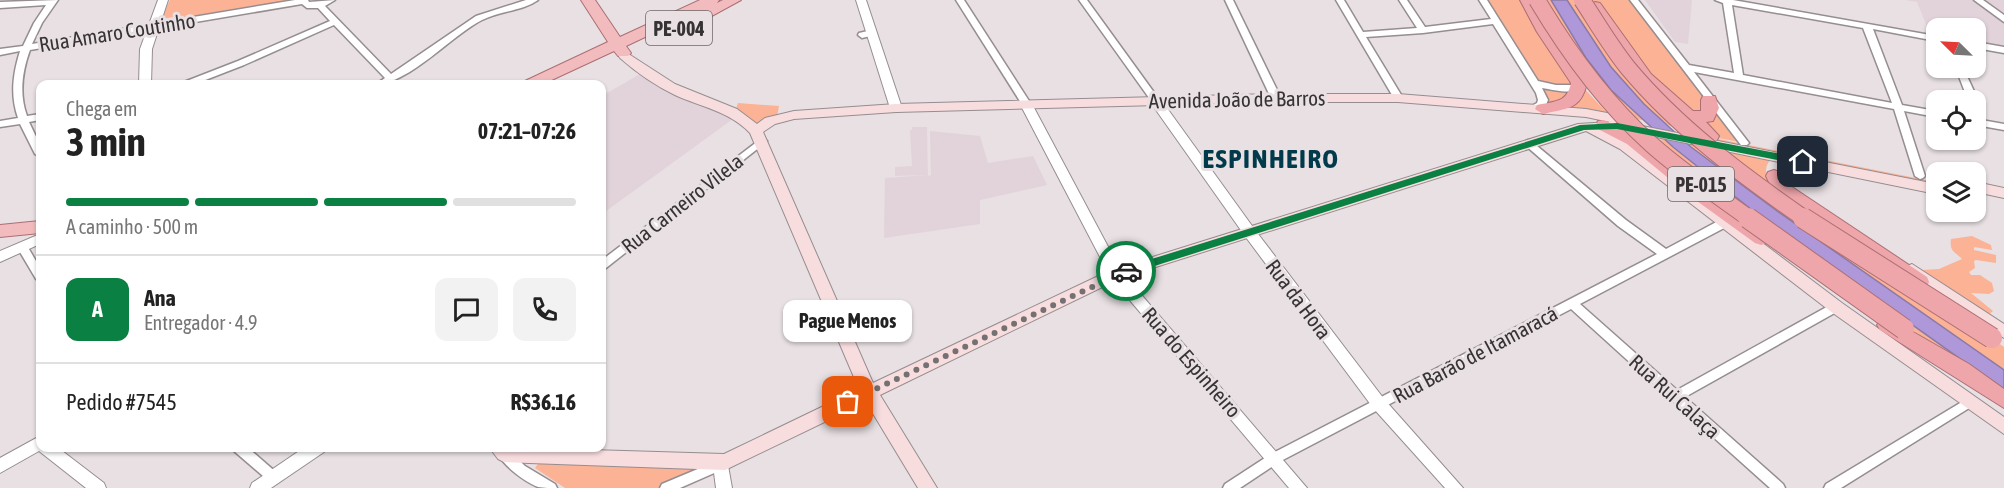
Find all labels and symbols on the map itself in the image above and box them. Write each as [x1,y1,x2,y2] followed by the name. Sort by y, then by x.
[37,8,197,56] street label: Rua Amaro Coutinho
[646,11,712,45] road number: PE-004
[1926,18,1986,78] north arrow
[1148,85,1326,113] street label: Avenida João de Barros
[1777,136,1828,187] pin
[1203,143,1339,174] district label: ESPINHEIRO
[616,148,748,258] street label: Rua Carneiro Vilela
[1668,167,1734,201] road number: PE-015
[1096,241,1156,301] courier
[1261,254,1337,344] street label: Rua da Hora
[784,300,912,342] callout: Pague Menos
[1389,300,1561,408] street label: Rua Barão de Itamaracá
[1138,302,1246,422] street label: Rua do Espinheiro
[1625,349,1725,443] street label: Rua Rui Calaça
[822,376,873,427] pin

